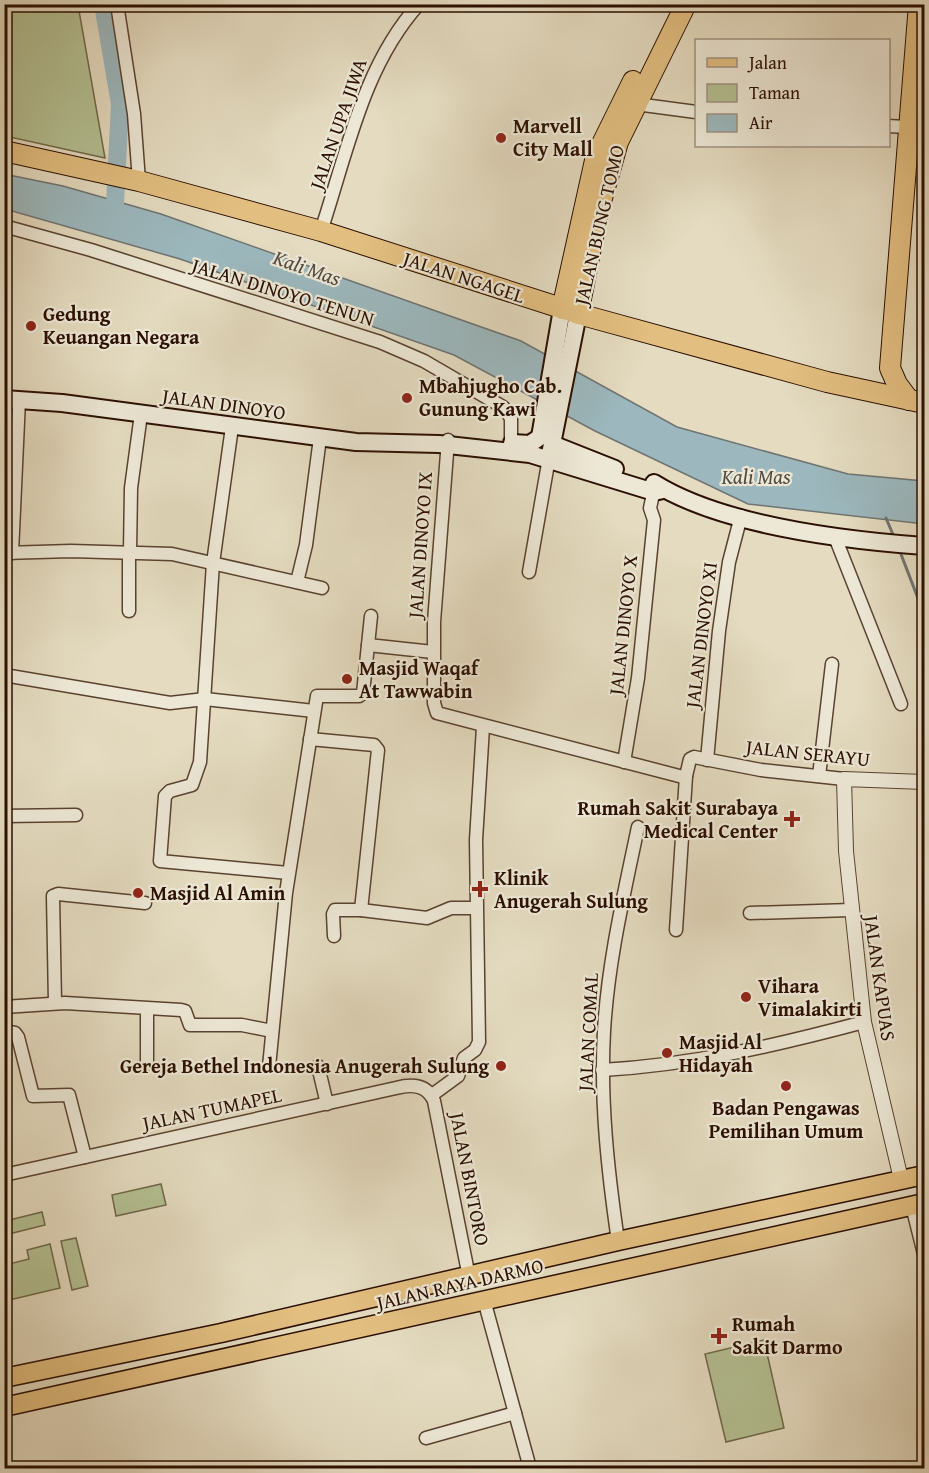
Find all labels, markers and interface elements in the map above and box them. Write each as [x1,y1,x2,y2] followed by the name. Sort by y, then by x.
[695,39,890,147] legend
[747,49,787,76] text: Jalan
[301,54,374,196] street label: JALAN UPA JIWA
[749,79,800,106] text: Taman
[749,109,773,136] text: Air
[513,111,593,163] place label: Marvell City Mall
[494,131,508,145] marker: Marvell City Mall
[565,142,631,311] street label: JALAN BUNG TOMO
[268,241,345,294] water label: Kali Mas
[397,242,529,310] street label: JALAN NGAGEL
[186,249,378,333] street label: JALAN DINOYO TENUN
[43,299,200,351] place label: Gedung Keuangan Negara
[24,319,38,333] marker: Gedung Keuangan Negara
[419,371,562,423] place label: Mbahjugho Cab. Gunung Kawi
[158,380,288,427] street label: JALAN DINOYO
[400,391,414,405] marker: Mbahjugho Cab. Gunung Kawi
[720,461,791,492] water label: Kali Mas
[400,470,439,622] street label: JALAN DINOYO IX
[600,553,644,700] street label: JALAN DINOYO X
[677,560,724,713] street label: JALAN DINOYO XI
[359,653,480,705] place label: Masjid Waqaf At Tawwabin
[340,672,354,686] marker: Masjid Waqaf At Tawwabin
[742,731,872,773] street label: JALAN SERAYU
[578,793,779,845] place label: Rumah Sakit Surabaya Medical Center
[783,810,801,828] marker: Rumah Sakit Surabaya Medical Center
[494,863,648,915] place label: Klinik Anugerah Sulung
[150,878,286,907] place label: Masjid Al Amin
[471,880,489,898] marker: Klinik Anugerah Sulung
[131,886,145,900] marker: Masjid Al Amin
[857,910,904,1043] street label: JALAN KAPUAS
[758,971,862,1023] place label: Vihara Vimalakirti
[570,972,605,1095] street label: JALAN COMAL
[739,990,753,1004] marker: Vihara Vimalakirti
[679,1027,762,1079] place label: Masjid Al Hidayah
[660,1046,674,1060] marker: Masjid Al Hidayah
[120,1051,489,1080] place label: Gereja Bethel Indonesia Anugerah Sulung
[494,1059,508,1073] marker: Gereja Bethel Indonesia Anugerah Sulung
[779,1079,793,1093] marker: Badan Pengawas Pemilihan Umum
[137,1080,284,1138] street label: JALAN TUMAPEL
[709,1093,863,1145] place label: Badan Pengawas Pemilihan Umum
[443,1107,498,1248] street label: JALAN BINTORO
[371,1250,546,1317] street label: JALAN RAYA DARMO
[732,1309,843,1361] place label: Rumah Sakit Darmo
[710,1327,728,1345] marker: Rumah Sakit Darmo

